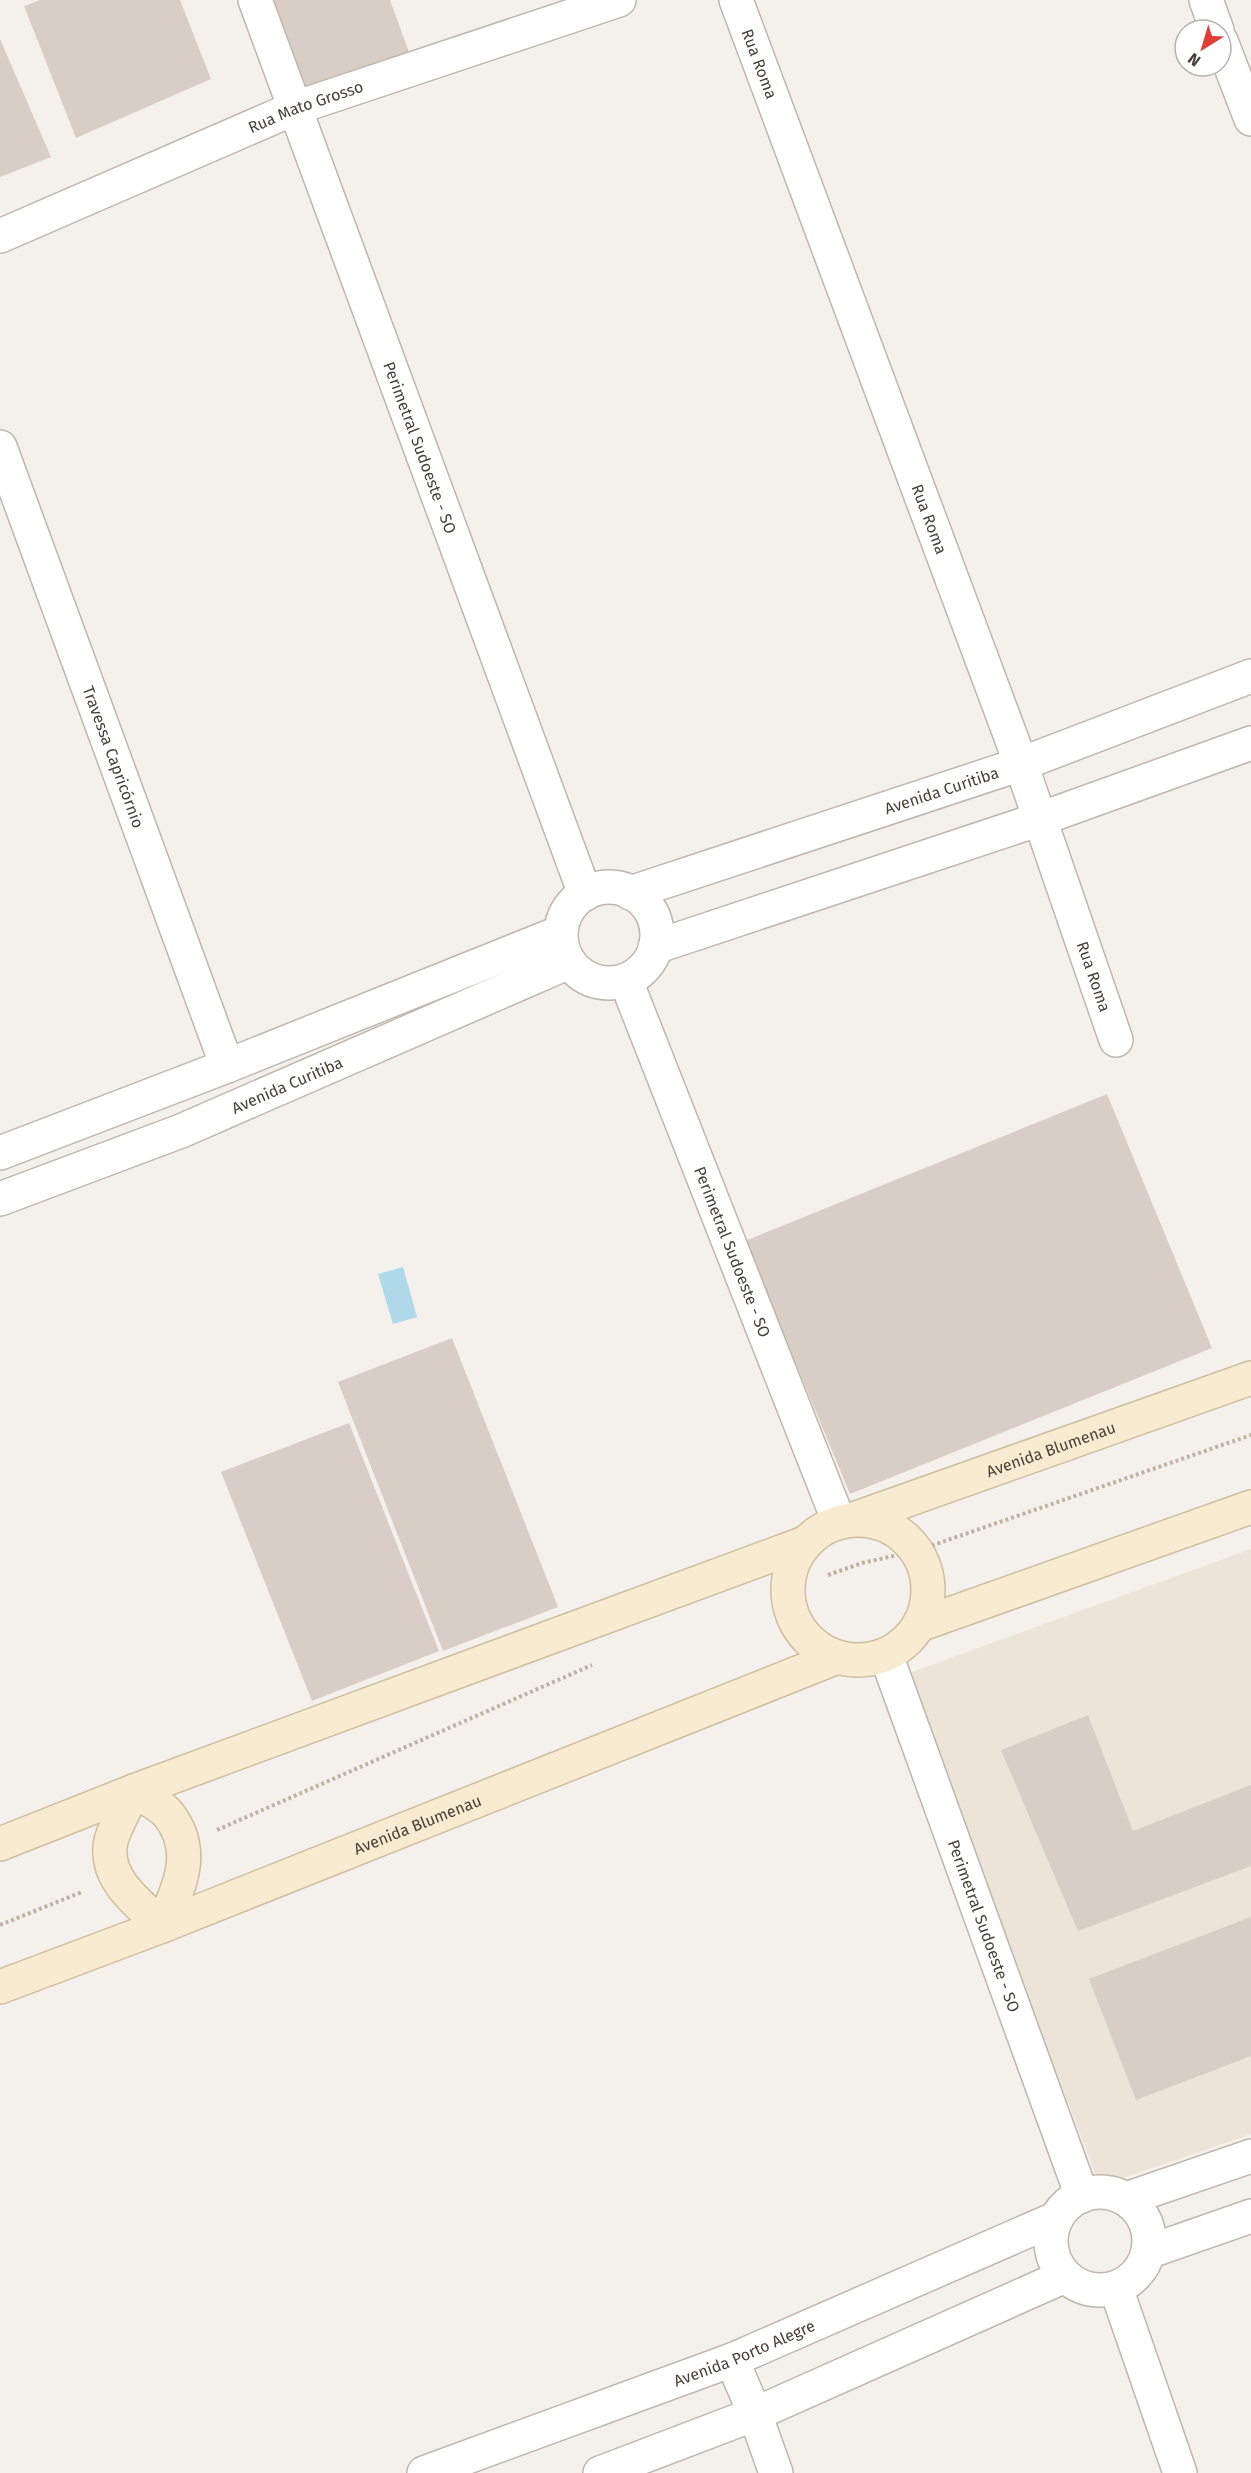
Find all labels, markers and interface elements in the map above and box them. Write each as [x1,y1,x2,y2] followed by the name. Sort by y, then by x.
[1173,18,1233,78] north arrow
[738,26,781,102] street label: Rua Roma
[1184,49,1204,70] text: N
[245,77,366,137] street label: Rua Mato Grosso
[379,359,460,536] street label: Perimetral Sudoeste - SO
[907,482,951,557] street label: Rua Roma
[78,683,148,831] street label: Travessa Capricórnio
[882,763,1001,818] street label: Avenida Curitiba
[1073,939,1115,1014] street label: Rua Roma
[229,1053,346,1118] street label: Avenida Curitiba
[690,1164,774,1340] street label: Perimetral Sudoeste - SO
[984,1418,1118,1481] street label: Avenida Blumenau
[351,1791,484,1859] street label: Avenida Blumenau
[944,1837,1024,2015] street label: Perimetral Sudoeste - SO
[671,2316,818,2391] street label: Avenida Porto Alegre

